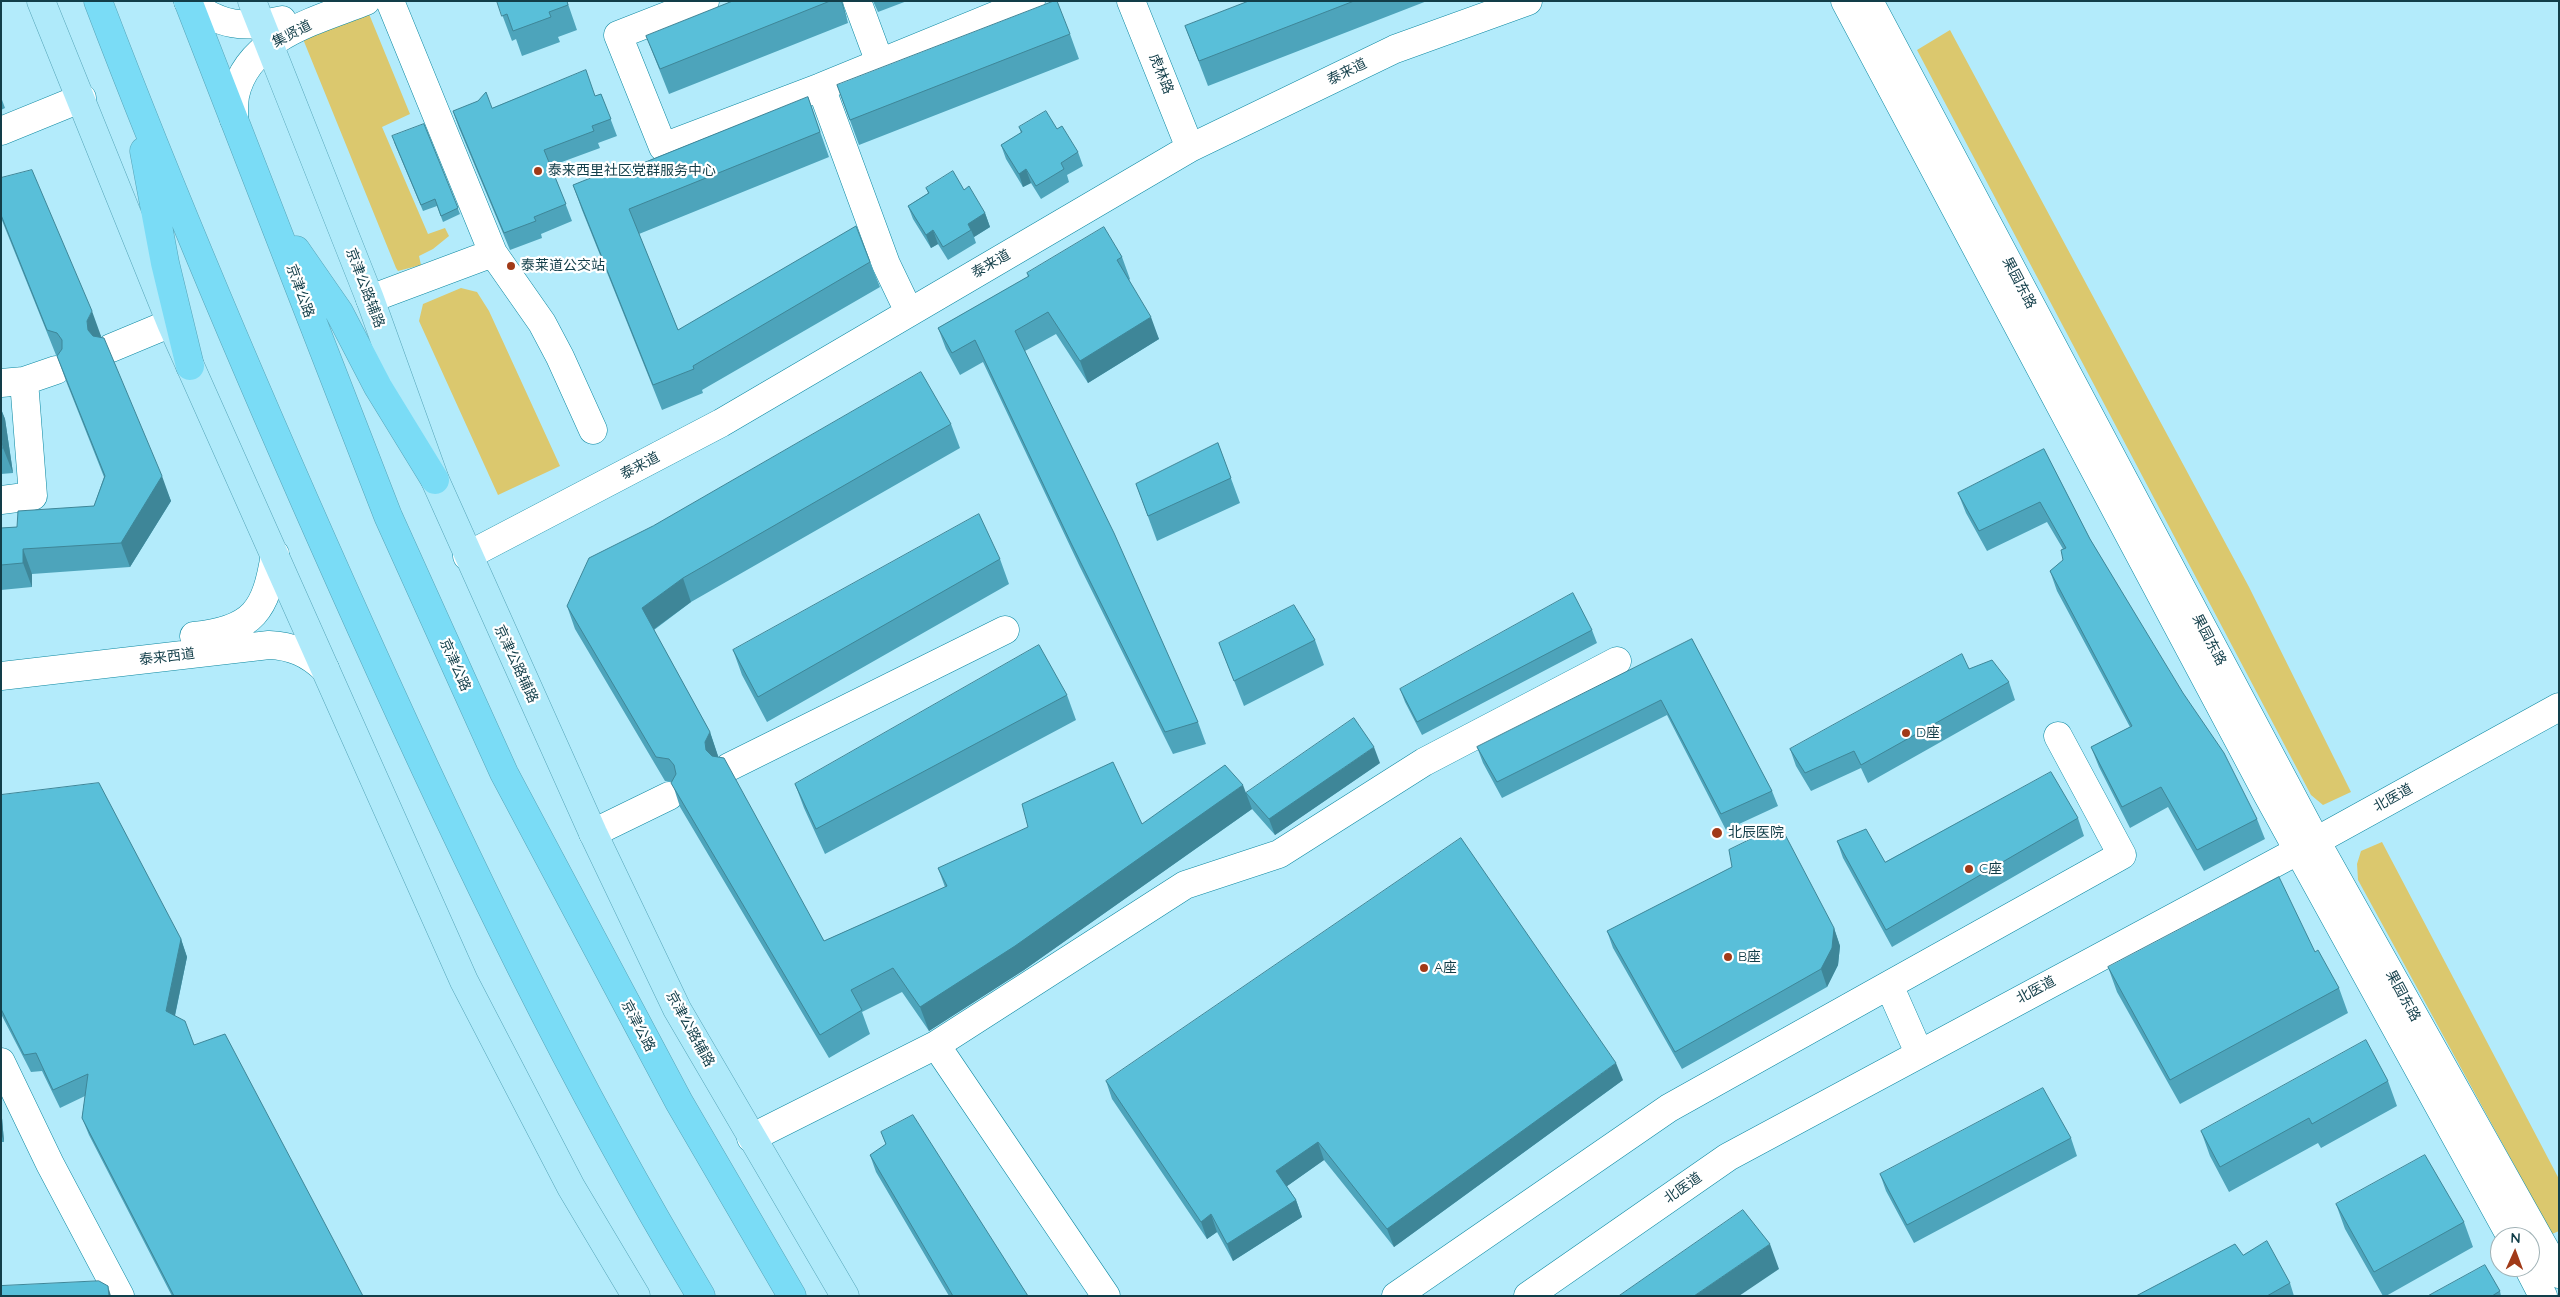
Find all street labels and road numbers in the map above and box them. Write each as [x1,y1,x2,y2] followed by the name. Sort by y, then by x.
[269,17,315,51] street label: 集贤道
[1145,51,1177,97] street label: 虎林路
[1324,55,1370,89] street label: 泰来道
[342,246,388,330] street label: 京津公路辅路
[969,246,1013,282] street label: 泰来道
[1998,254,2040,312] street label: 果园东路
[283,262,317,320] street label: 京津公路
[618,449,662,483] street label: 泰来道
[2188,611,2230,669] street label: 果园东路
[491,622,541,706] street label: 京津公路辅路
[436,636,474,694] street label: 京津公路
[138,645,196,669] street label: 泰来西道
[2371,780,2415,816] street label: 北医道
[2382,967,2424,1025] street label: 果园东路
[2014,973,2058,1007] street label: 北医道
[662,988,718,1070] street label: 京津公路辅路
[617,997,659,1055] street label: 京津公路
[1661,1169,1705,1207] street label: 北医道

